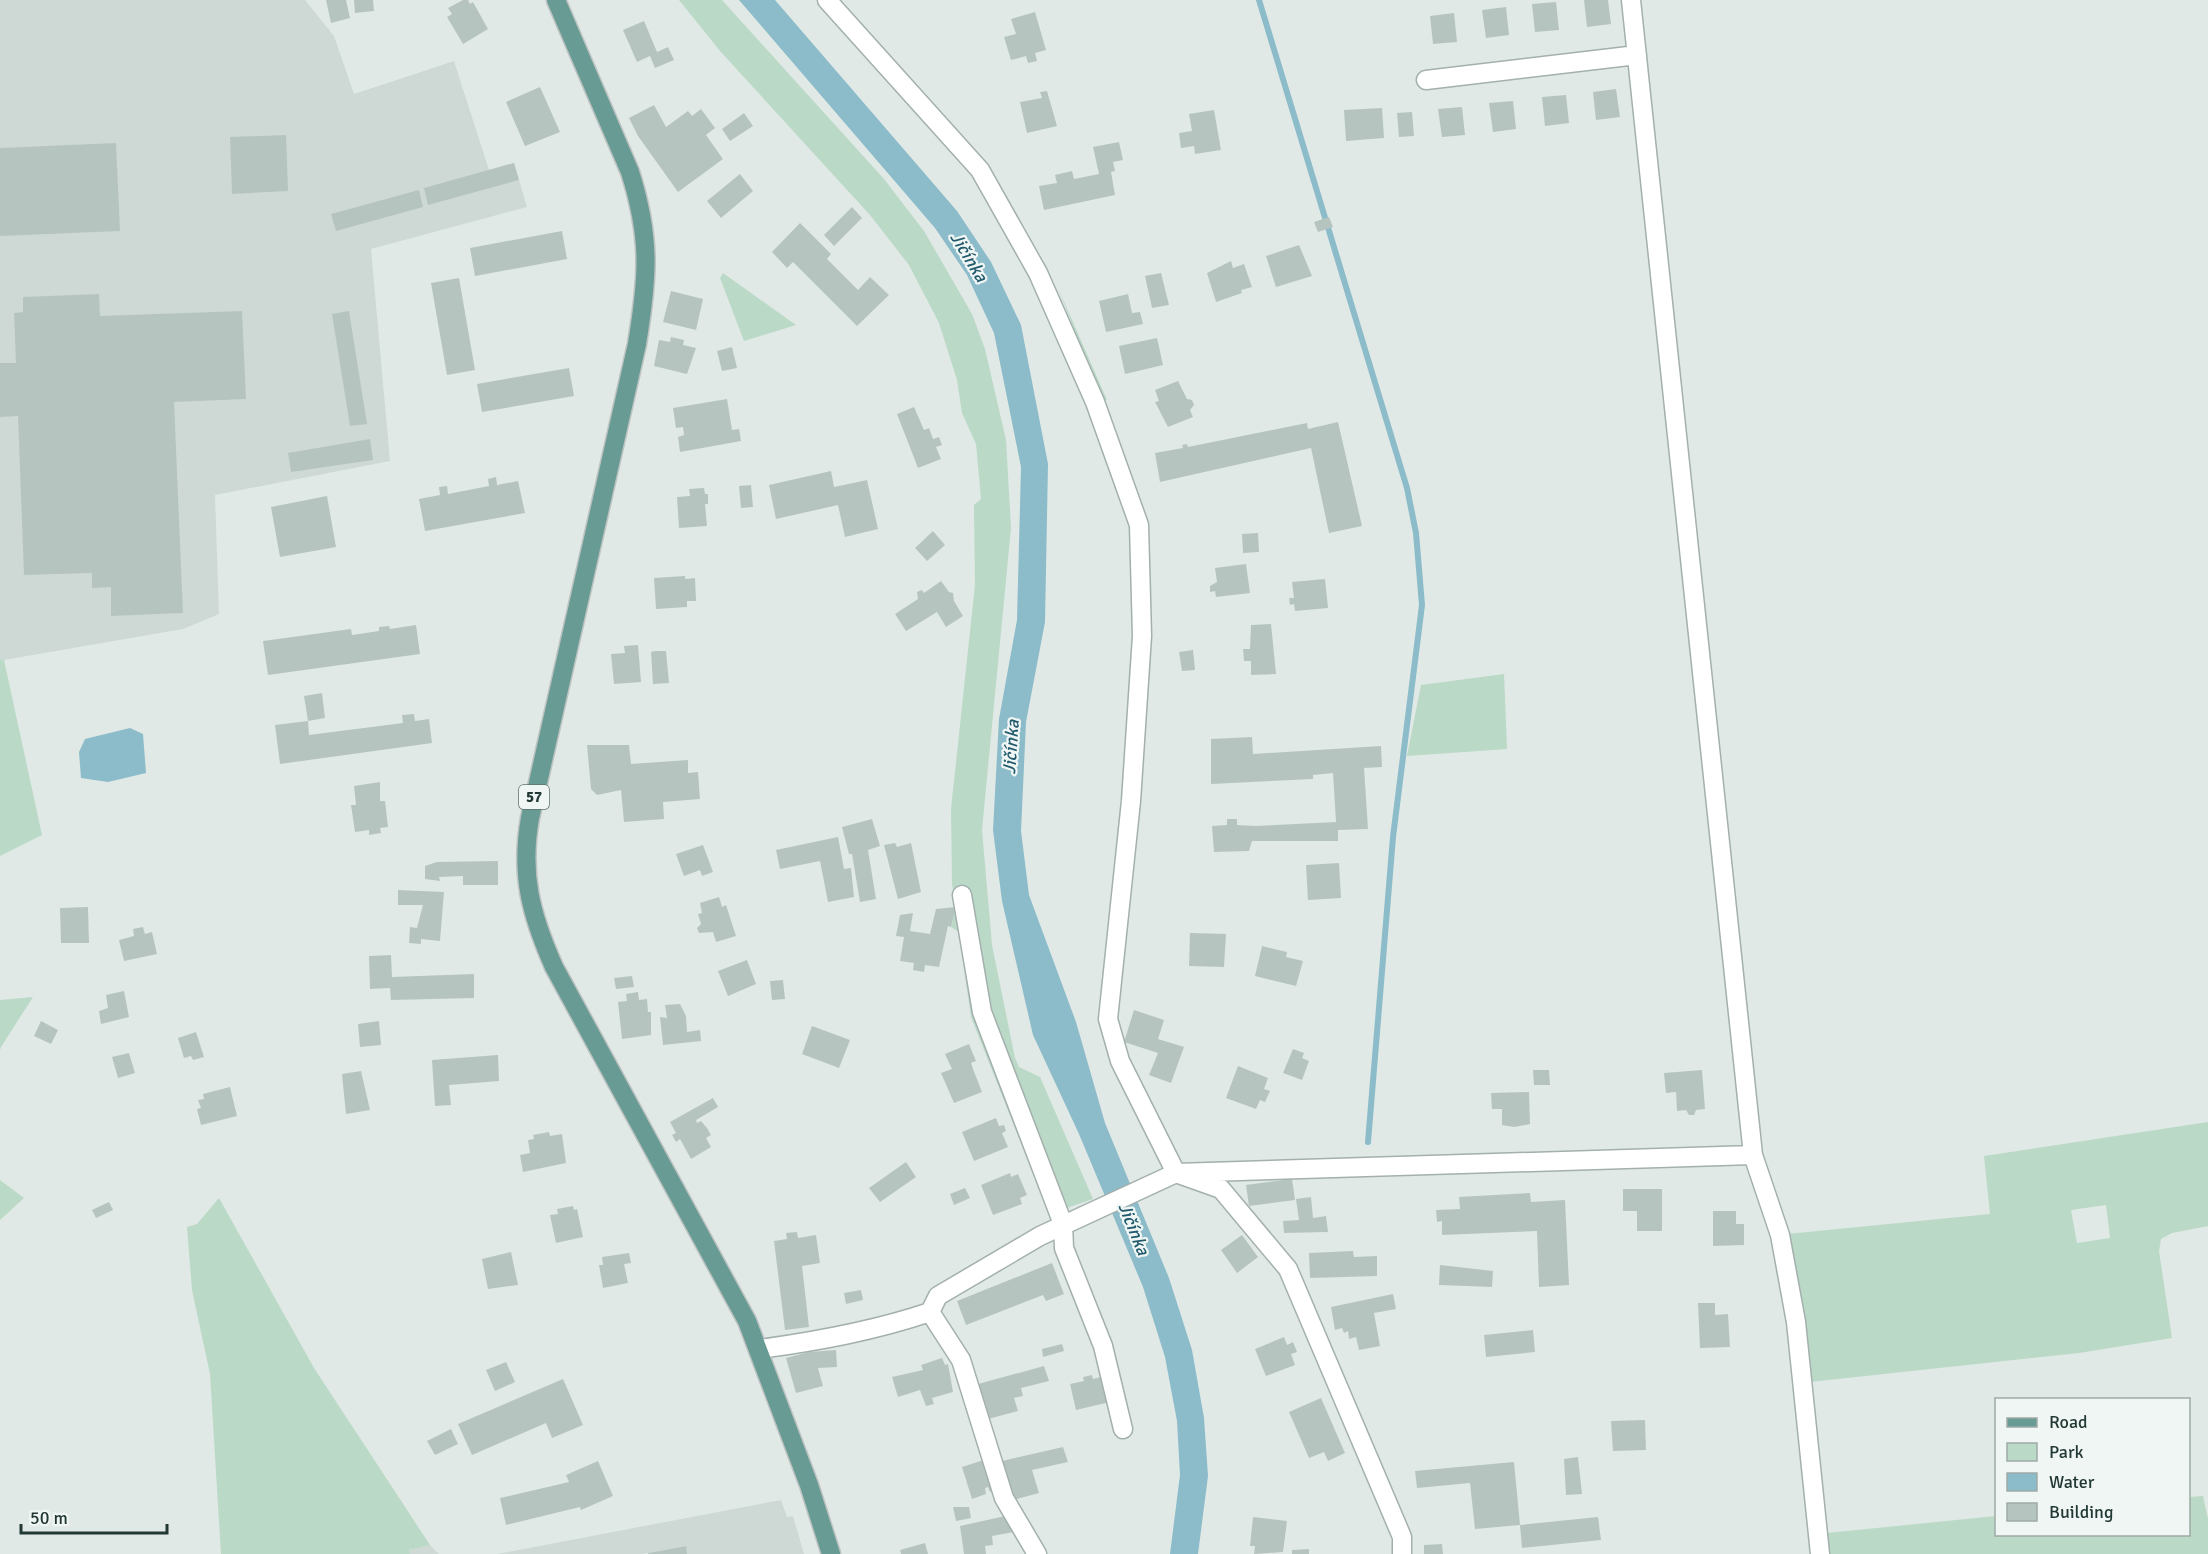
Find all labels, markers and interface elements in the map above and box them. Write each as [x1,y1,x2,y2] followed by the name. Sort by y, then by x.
[946,228,993,287] water label: Jičínka
[998,718,1024,775] water label: Jičínka
[519,785,549,809] road number: 57
[1114,1200,1155,1259] water label: Jičínka
[1995,1398,2190,1536] legend
[2049,1411,2088,1433] text: Road
[2049,1441,2084,1463] text: Park
[2049,1471,2095,1493] text: Water
[21,1497,166,1535] scale bar
[2049,1501,2113,1523] text: Building
[30,1507,68,1529] text: 50 m

